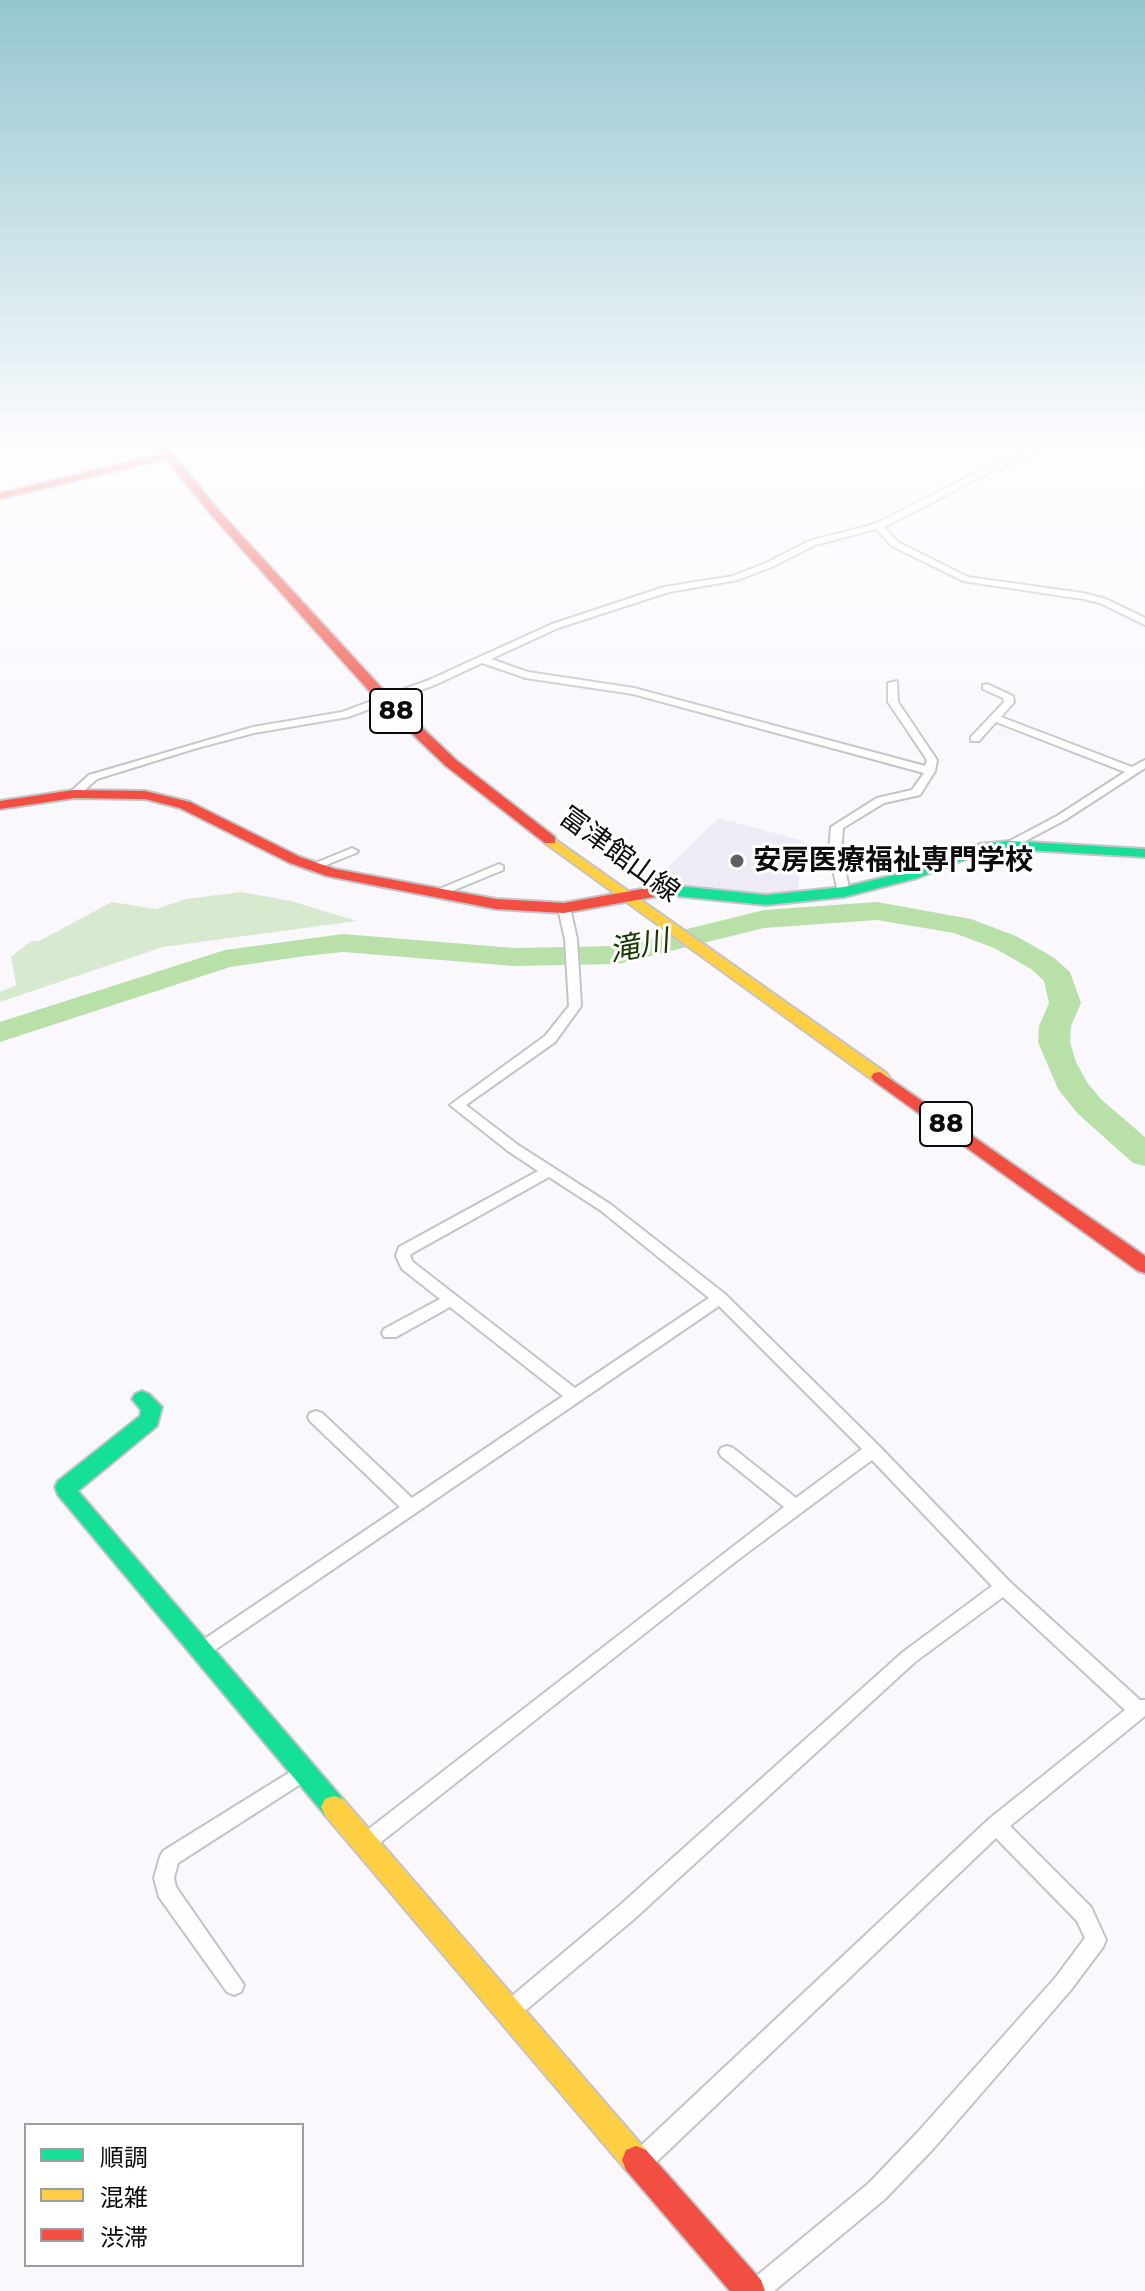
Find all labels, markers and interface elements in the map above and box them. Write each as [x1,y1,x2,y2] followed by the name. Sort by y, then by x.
[370,689,422,733] road number: 88
[552,800,686,910] street label: 富津館山線
[753,844,1033,878] place label: 安房医療福祉専門学校
[728,852,746,870] marker: 安房医療福祉専門学校
[606,924,672,970] water label: 滝川
[920,1102,972,1146] road number: 88
[24,2123,304,2267] legend
[100,2144,148,2172] text: 順調
[100,2184,148,2212] text: 混雑
[100,2224,148,2252] text: 渋滞

